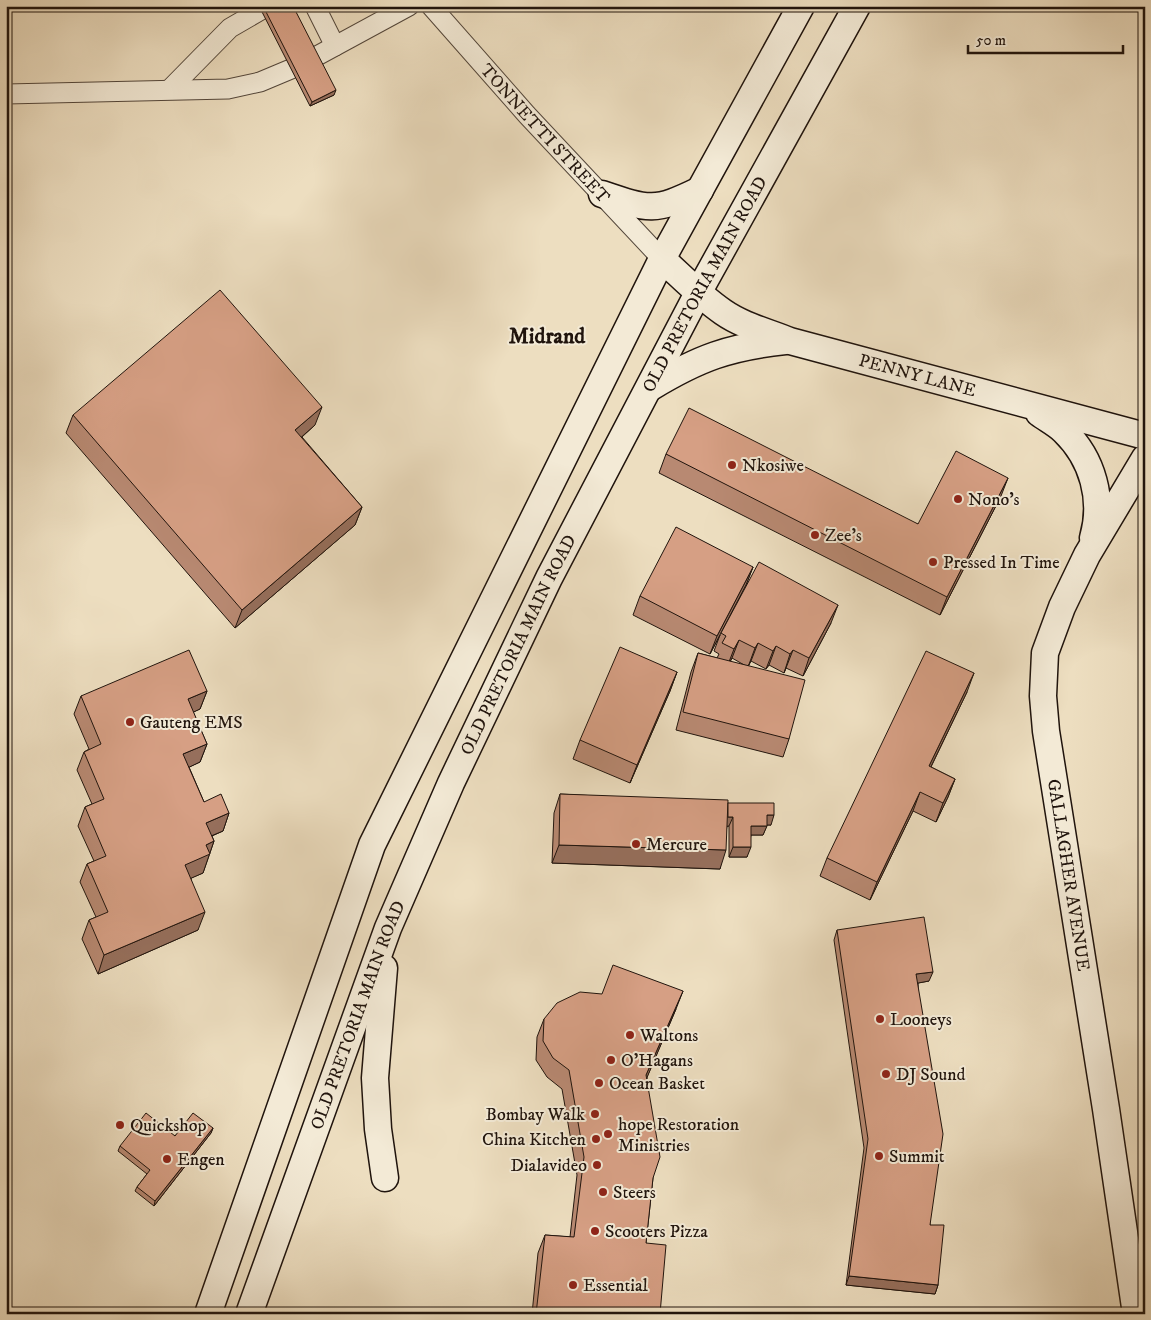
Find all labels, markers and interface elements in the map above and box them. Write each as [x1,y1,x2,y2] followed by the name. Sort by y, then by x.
[968,22,1124,54] scale bar
[976,31,1006,50] text: 50 m
[475,60,614,209] street label: TONNETTI STREET
[638,173,772,396] street label: OLD PRETORIA MAIN ROAD
[509,323,586,350] district label: Midrand
[856,350,978,402] street label: PENNY LANE
[742,455,804,477] place label: Nkosiwe
[726,459,738,471] marker: Nkosiwe
[968,489,1020,511] place label: Nono's
[952,493,964,505] marker: Nono's
[825,525,862,547] place label: Zee's
[809,529,821,541] marker: Zee's
[456,531,582,759] street label: OLD PRETORIA MAIN ROAD
[943,552,1060,574] place label: Pressed In Time
[927,556,939,568] marker: Pressed In Time
[140,712,243,734] place label: Gauteng EMS
[124,716,136,728] marker: Gauteng EMS
[1042,777,1094,973] street label: GALLAGHER AVENUE
[646,834,707,856] place label: Mercure
[630,838,642,850] marker: Mercure
[306,898,411,1133] street label: OLD PRETORIA MAIN ROAD
[890,1009,952,1031] place label: Looneys
[874,1013,886,1025] marker: Looneys
[639,1025,698,1047] place label: Waltons
[624,1029,636,1041] marker: Waltons
[621,1050,693,1072] place label: O'Hagans
[605,1054,617,1066] marker: O'Hagans
[896,1064,965,1086] place label: DJ Sound
[880,1068,892,1080] marker: DJ Sound
[609,1073,705,1095] place label: Ocean Basket
[593,1077,605,1089] marker: Ocean Basket
[486,1104,585,1126] place label: Bombay Walk
[589,1108,601,1120] marker: Bombay Walk
[618,1114,740,1157] place label: hope Restoration Ministries
[130,1115,207,1137] place label: Quickshop
[114,1119,126,1131] marker: Quickshop
[602,1128,614,1140] marker: hope Restoration Ministries
[482,1129,587,1151] place label: China Kitchen
[590,1133,602,1145] marker: China Kitchen
[889,1146,945,1168] place label: Summit
[177,1149,225,1171] place label: Engen
[873,1150,885,1162] marker: Summit
[161,1153,173,1165] marker: Engen
[511,1155,587,1177] place label: Dialavideo
[591,1159,603,1171] marker: Dialavideo
[613,1182,656,1204] place label: Steers
[597,1186,609,1198] marker: Steers
[605,1221,708,1243] place label: Scooters Pizza
[589,1225,601,1237] marker: Scooters Pizza
[583,1275,649,1297] place label: Essential
[567,1279,579,1291] marker: Essential

